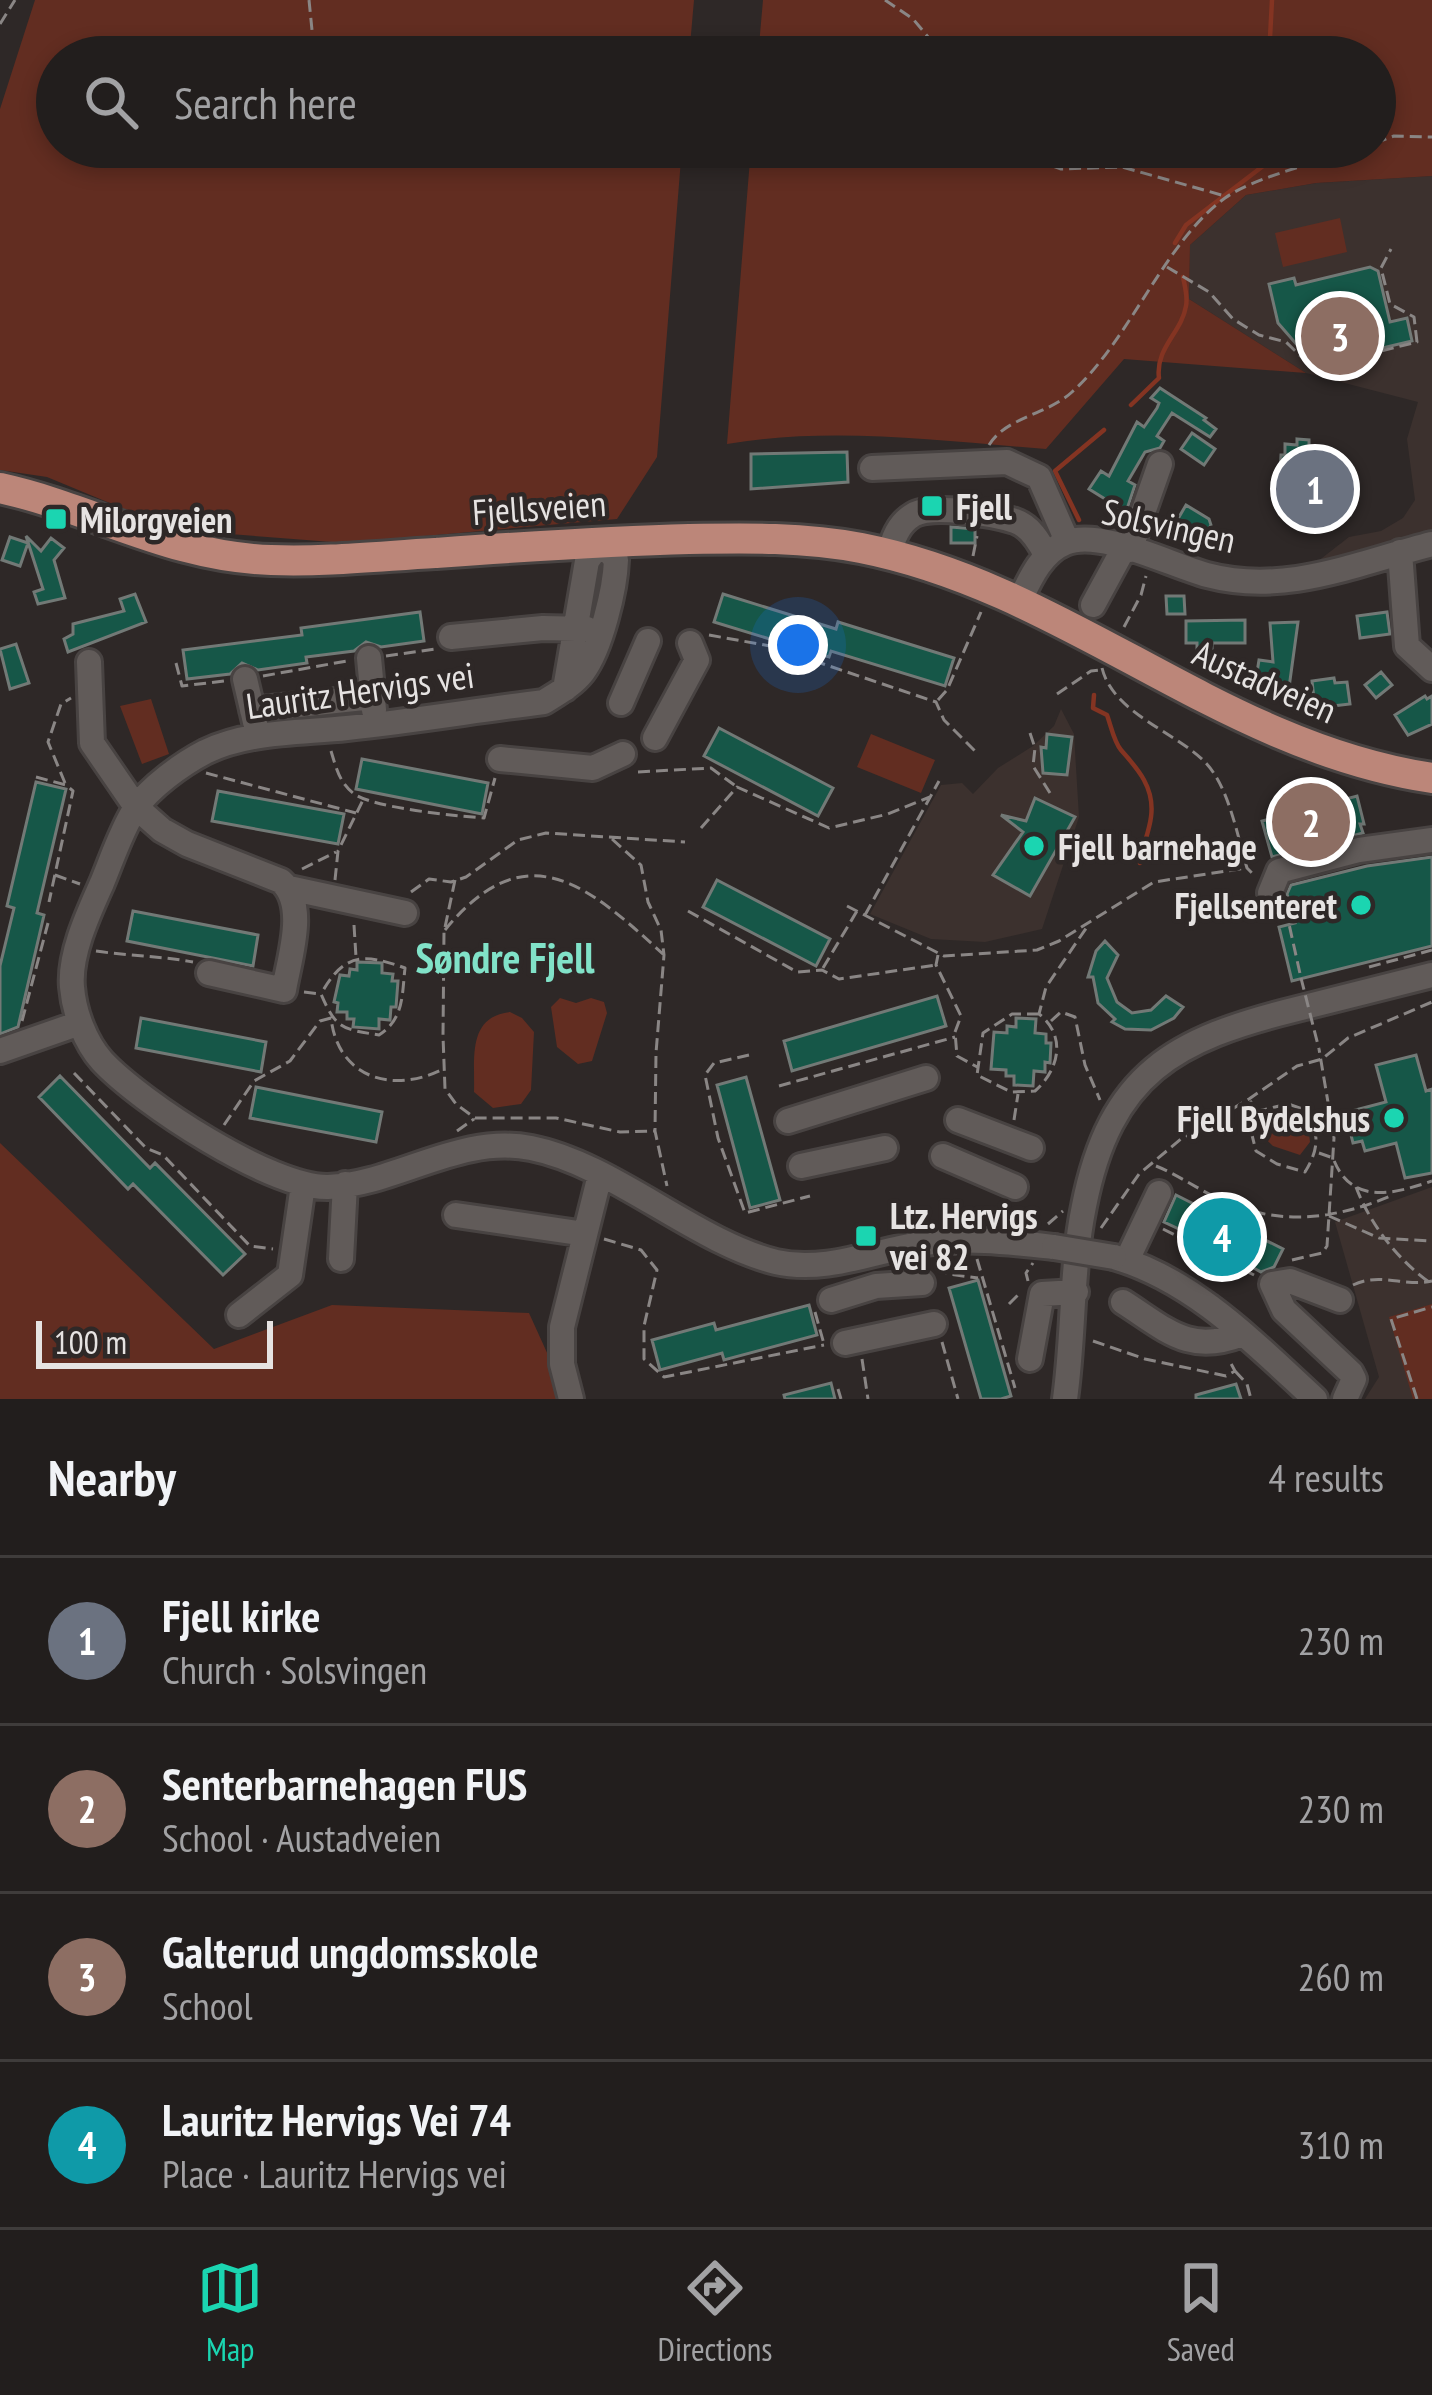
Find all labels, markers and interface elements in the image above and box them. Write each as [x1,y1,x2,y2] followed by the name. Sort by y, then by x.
[36,36,1396,168] search box
[78,69,144,135] icon: search
[174,73,357,131] text: Search here
[1301,291,1379,381] pin: 3
[1276,444,1354,534] pin: 1
[471,479,607,535] street label: Fjellsveien
[956,483,1012,530] place label: Fjell
[1098,487,1240,563] street label: Solsvingen
[919,493,945,519] marker: Fjell
[80,496,233,543] place label: Milorgveien
[43,506,69,532] marker: Milorgveien
[768,615,828,675] your location
[1186,629,1344,733] street label: Austadveien
[243,651,477,729] street label: Lauritz Hervigs vei
[1272,777,1350,867] pin: 2
[1058,823,1257,870] place label: Fjell barnehage
[1021,833,1047,859] marker: Fjell barnehage
[1174,882,1338,929] place label: Fjellsenteret
[1348,892,1374,918] marker: Fjellsenteret
[415,930,595,985] district label: Søndre Fjell
[1177,1095,1370,1142] place label: Fjell Bydelshus
[1381,1105,1407,1131] marker: Fjell Bydelshus
[889,1192,1038,1280] place label: Ltz. Hervigs vei 82
[1183,1192,1261,1282] pin: 4
[853,1223,879,1249] marker: Ltz. Hervigs vei 82
[36,1315,273,1368] scale bar
[54,1320,127,1363] text: 100 m
[48,1444,176,1510] text: Nearby
[1268,1452,1384,1503] text: 4 results
[162,1586,321,1644] text: Fjell kirke
[78,1615,96,1666] text: 1
[1298,1615,1384,1666] text: 230 m
[162,1644,427,1695] text: Church · Solsvingen
[162,1754,527,1812] text: Senterbarnehagen FUS
[78,1783,96,1834] text: 2
[1298,1783,1384,1834] text: 230 m
[162,1812,441,1863] text: School · Austadveien
[162,1922,539,1980] text: Galterud ungdomsskole
[78,1951,96,2002] text: 3
[1298,1951,1384,2002] text: 260 m
[162,1980,253,2031] text: School
[162,2090,511,2148] text: Lauritz Hervigs Vei 74
[78,2119,96,2170] text: 4
[1298,2119,1384,2170] text: 310 m
[162,2148,507,2199] text: Place · Lauritz Hervigs vei
[197,2255,263,2370] tab: Map
[658,2255,772,2370] tab: Directions
[1167,2255,1235,2370] tab: Saved

